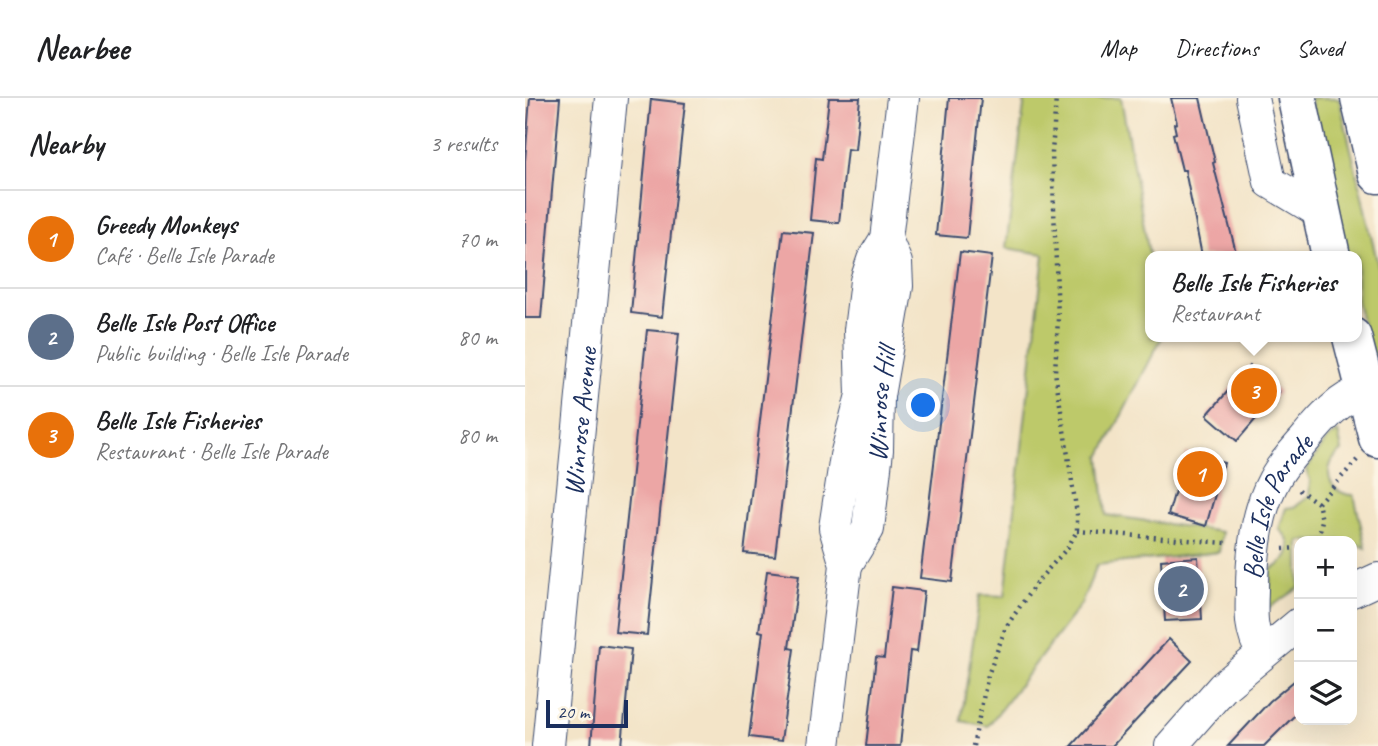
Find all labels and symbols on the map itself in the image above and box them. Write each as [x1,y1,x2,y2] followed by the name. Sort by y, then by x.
[858,339,905,463] street label: Winrose Hill
[555,344,604,497] street label: Winrose Avenue
[1231,365,1277,417] pin: 3
[906,388,940,422] your location
[1235,424,1321,580] street label: Belle Isle Parade
[1177,448,1223,500] pin: 1
[1158,563,1204,615] pin: 2
[546,697,628,729] scale bar

